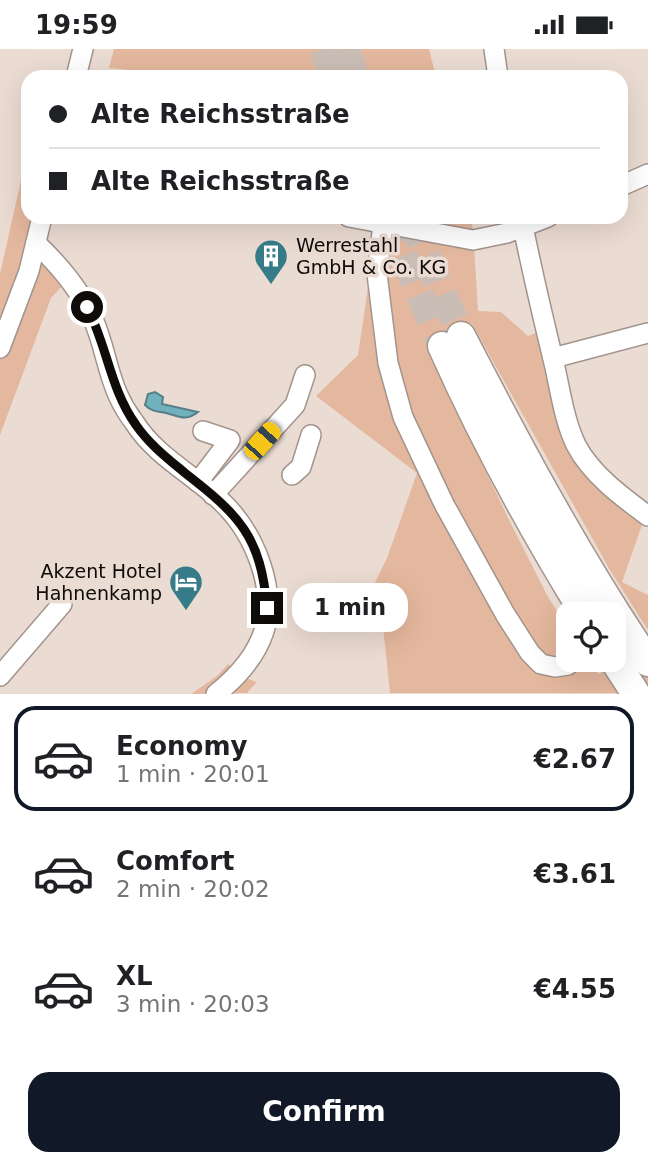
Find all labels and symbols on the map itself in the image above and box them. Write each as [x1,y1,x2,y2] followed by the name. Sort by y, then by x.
[296,234,446,278] place label: Werrestahl GmbH & Co. KG
[252,237,290,286] building icon: Werrestahl GmbH & Co. KG
[71,291,103,323] route start
[241,418,284,464] car
[35,560,162,604] place label: Akzent Hotel Hahnenkamp
[167,563,205,612] hotel icon: Akzent Hotel Hahnenkamp
[292,583,407,633] callout: 1 min
[251,592,283,624] route end

